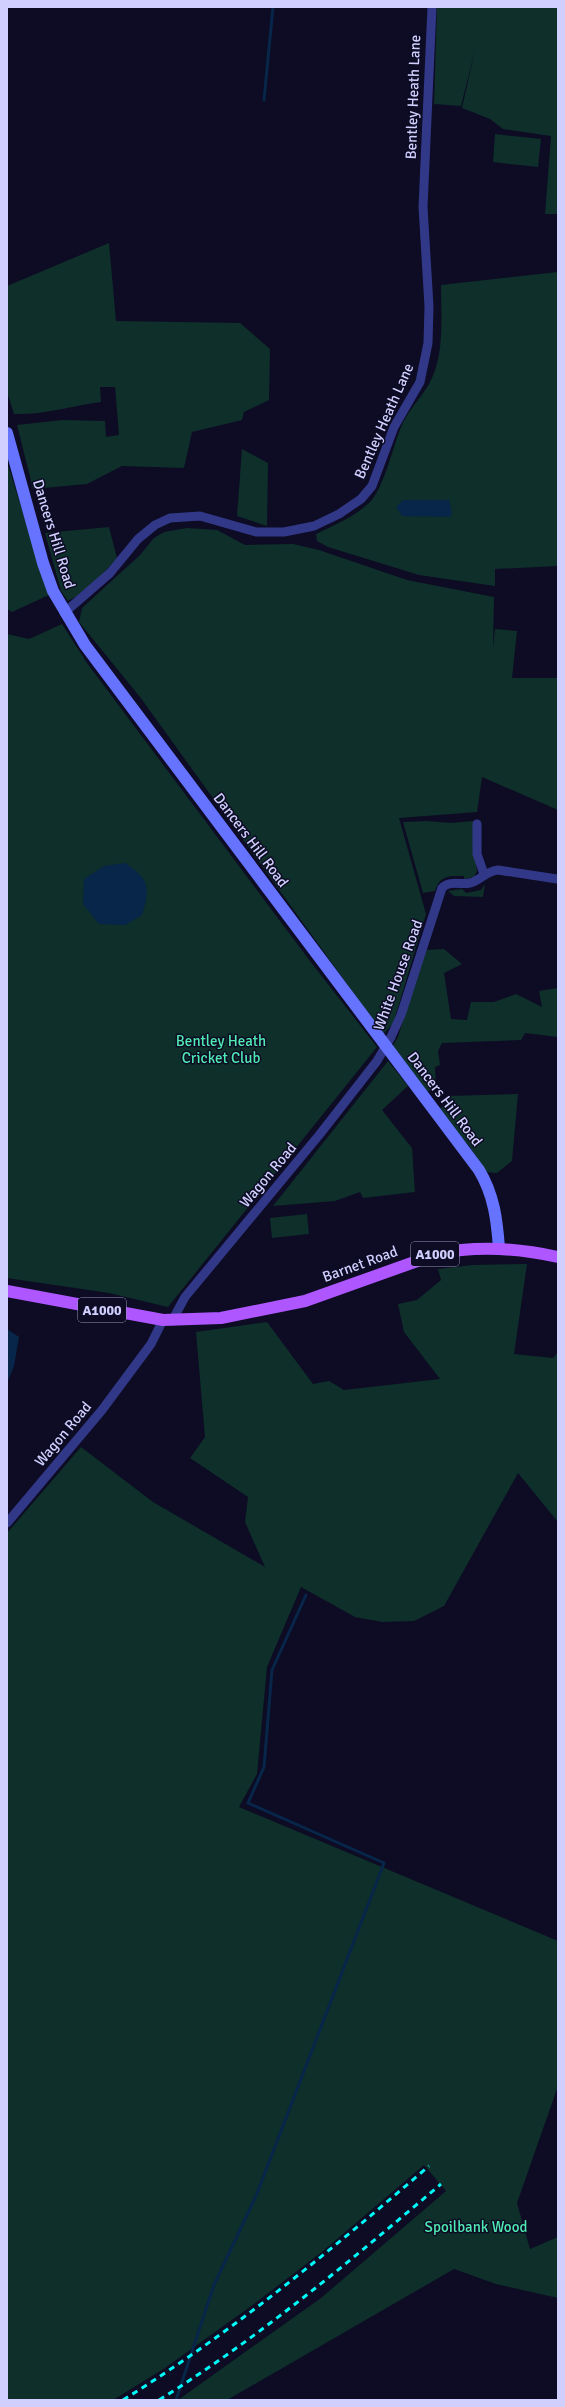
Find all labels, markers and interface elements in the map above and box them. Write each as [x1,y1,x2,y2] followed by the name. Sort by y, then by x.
[402,34,424,160] street label: Bentley Heath Lane
[350,360,418,482] street label: Bentley Heath Lane
[29,477,79,591] street label: Dancers Hill Road
[210,789,292,891] street label: Dancers Hill Road
[370,917,426,1033] street label: White House Road
[176,1032,266,1067] park label: Bentley Heath Cricket Club
[404,1048,486,1150] street label: Dancers Hill Road
[236,1139,300,1211] street label: Wagon Road
[320,1242,400,1286] street label: Barnet Road
[411,1242,459,1266] road number: A1000
[78,1298,126,1322] road number: A1000
[31,1398,95,1470] street label: Wagon Road
[425,2218,527,2236] park label: Spoilbank Wood

